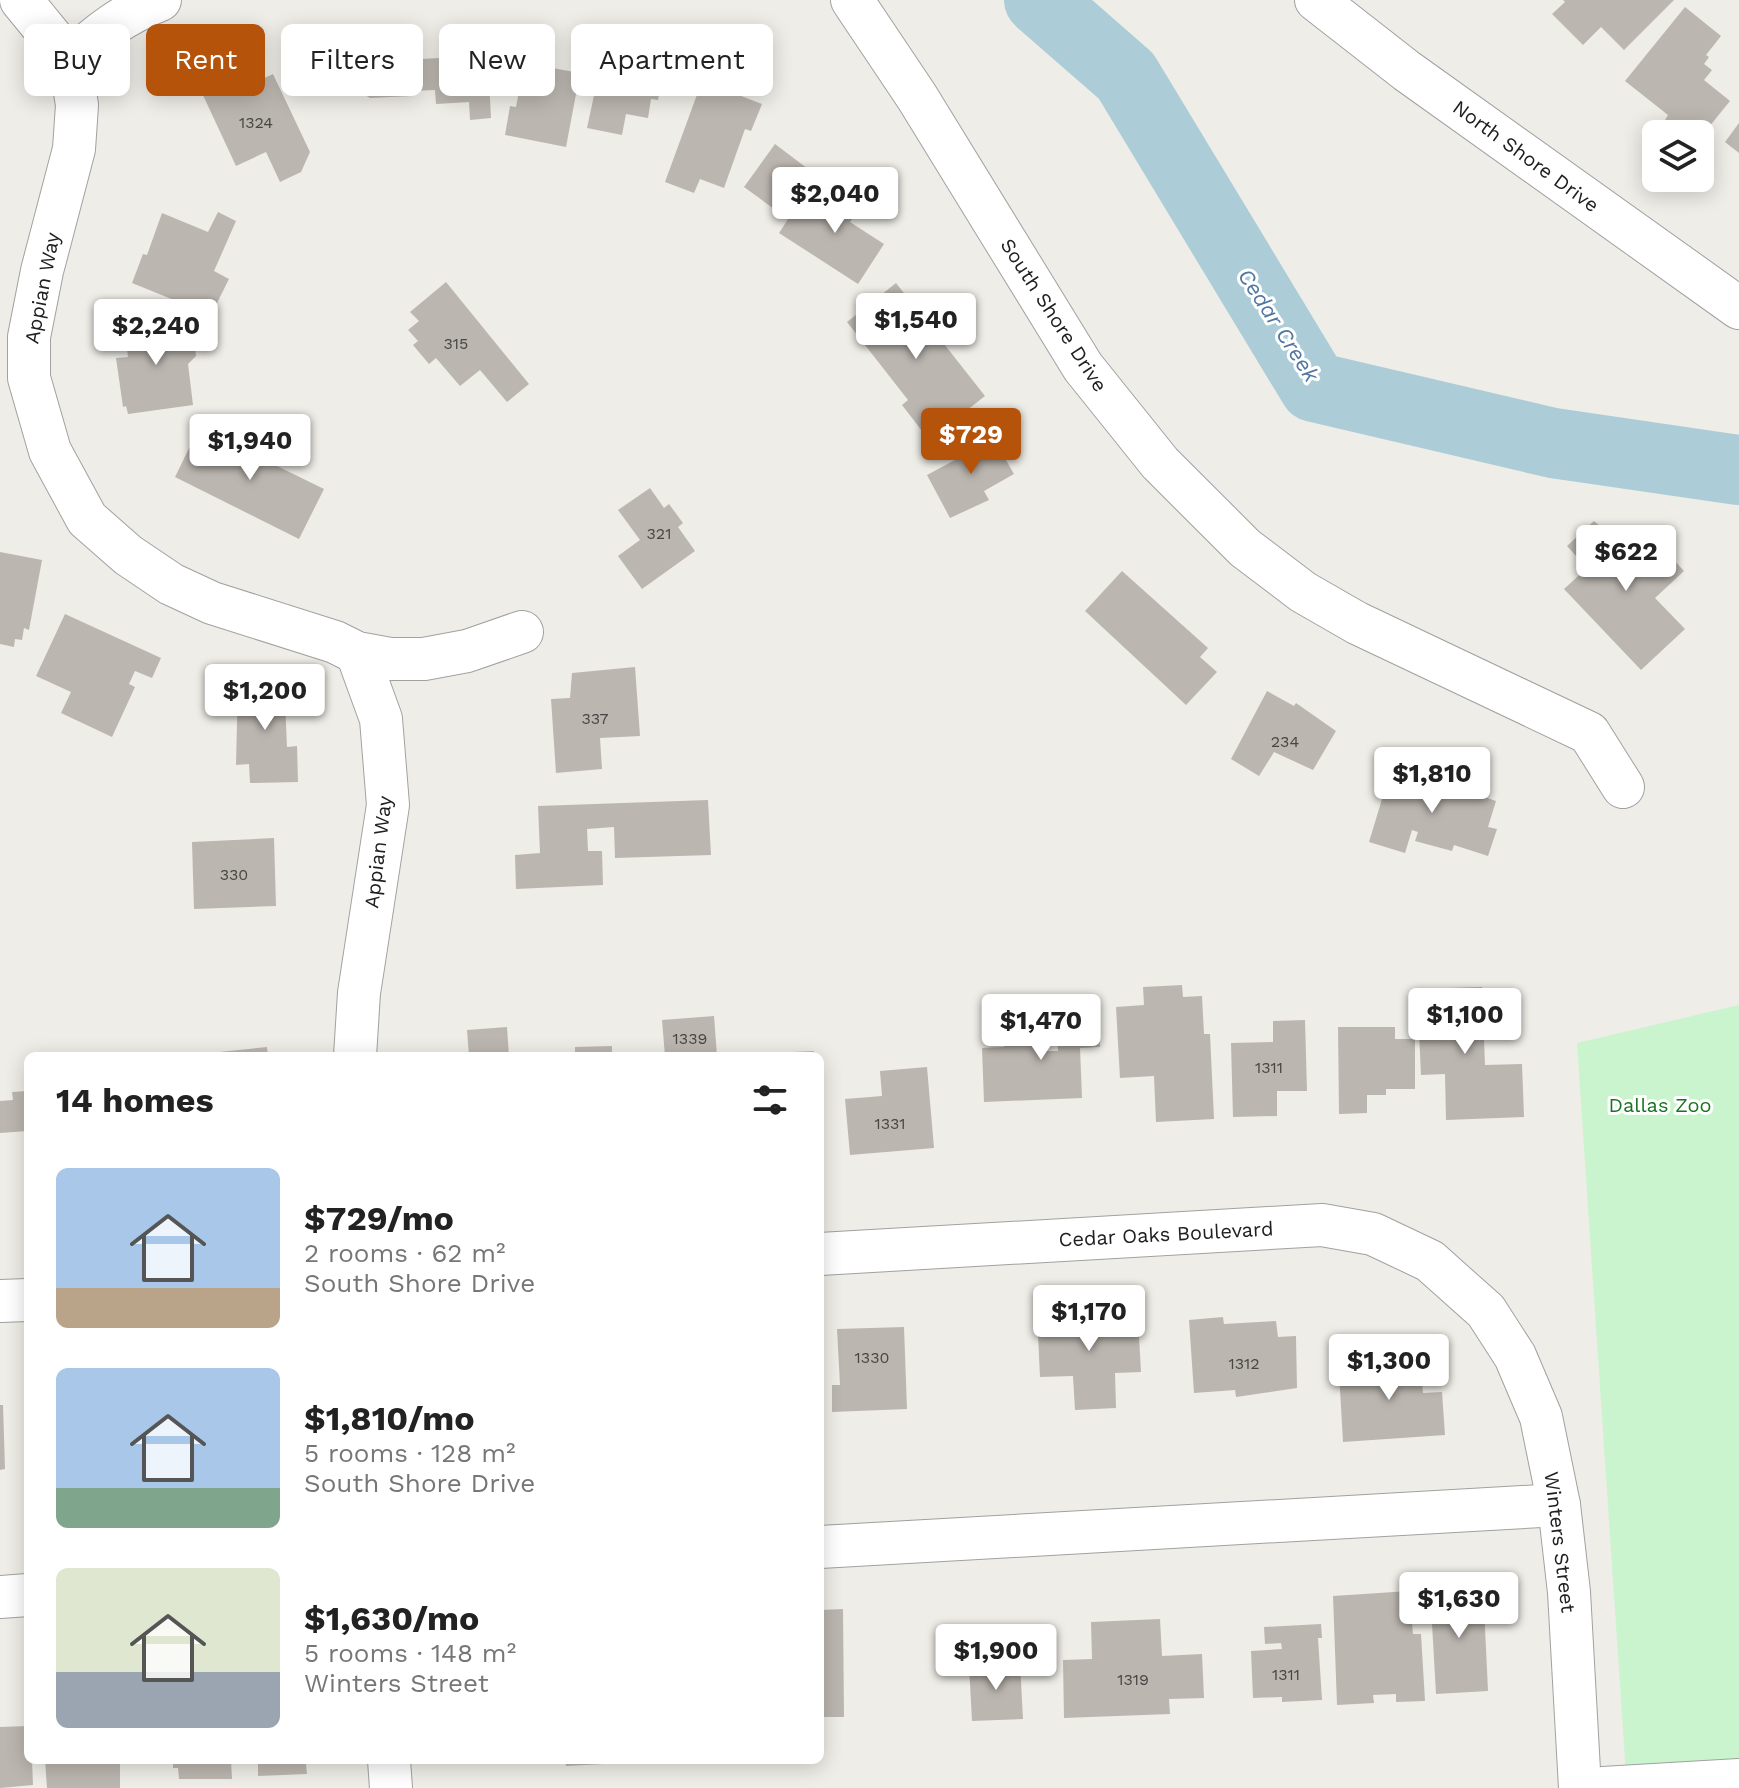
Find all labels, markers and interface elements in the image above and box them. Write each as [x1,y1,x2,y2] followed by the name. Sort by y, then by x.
[24,24,130,96] chip: Buy
[146,24,265,96] chip: Rent
[281,24,423,96] chip: Filters
[439,24,555,96] chip: New
[571,24,773,96] chip: Apartment
[1448,95,1604,217] street label: North Shore Drive
[239,113,273,132] house number: 1324
[1642,120,1714,192] map controls
[1642,120,1714,192] button: layers
[770,167,900,235] pin: $2,040
[790,178,880,208] text: $2,040
[19,230,65,346] street label: Appian Way
[995,234,1113,396] street label: South Shore Drive
[1233,264,1325,387] water label: Cedar Creek
[851,293,981,361] pin: $1,540
[91,299,221,367] pin: $2,240
[874,304,958,334] text: $1,540
[112,310,200,340] text: $2,240
[444,334,468,353] house number: 315
[924,408,1018,476] pin: $729
[185,414,315,482] pin: $1,940
[939,419,1003,449] text: $729
[208,425,292,455] text: $1,940
[647,524,671,543] house number: 321
[1579,525,1673,593] pin: $622
[1594,536,1658,566] text: $622
[200,664,330,732] pin: $1,200
[223,675,307,705] text: $1,200
[582,709,609,728] house number: 337
[1271,732,1299,751] house number: 234
[1367,747,1497,815] pin: $1,810
[1392,758,1472,788] text: $1,810
[359,794,397,910] street label: Appian Way
[220,865,248,884] house number: 330
[1400,988,1530,1056] pin: $1,100
[976,994,1106,1062] pin: $1,470
[1426,999,1504,1029] text: $1,100
[1000,1005,1082,1035] text: $1,470
[673,1029,707,1048] house number: 1339
[1255,1058,1283,1077] house number: 1311
[748,1078,792,1122] icon: filters
[56,1080,214,1120] text: 14 homes
[1609,1093,1711,1117] park label: Dallas Zoo
[874,1114,906,1133] house number: 1331
[304,1198,454,1238] text: $729/mo
[120,1200,216,1296] icon: home
[1058,1216,1274,1252] street label: Cedar Oaks Boulevard
[304,1238,506,1268] text: 2 rooms · 62 m²
[304,1268,535,1298] text: South Shore Drive
[1024,1285,1154,1353] pin: $1,170
[1051,1296,1127,1326] text: $1,170
[1324,1334,1454,1402] pin: $1,300
[1347,1345,1431,1375] text: $1,300
[855,1348,889,1367] house number: 1330
[1228,1354,1260,1373] house number: 1312
[304,1398,475,1438] text: $1,810/mo
[120,1400,216,1496] icon: home
[304,1438,515,1468] text: 5 rooms · 128 m²
[304,1468,535,1498] text: South Shore Drive
[1539,1470,1581,1615] street label: Winters Street
[1394,1572,1524,1640] pin: $1,630
[1417,1583,1501,1613] text: $1,630
[304,1598,479,1638] text: $1,630/mo
[120,1600,216,1696] icon: home
[931,1624,1061,1692] pin: $1,900
[954,1635,1038,1665] text: $1,900
[304,1638,516,1668] text: 5 rooms · 148 m²
[1272,1665,1300,1684] house number: 1311
[304,1668,489,1698] text: Winters Street
[1117,1670,1149,1689] house number: 1319

